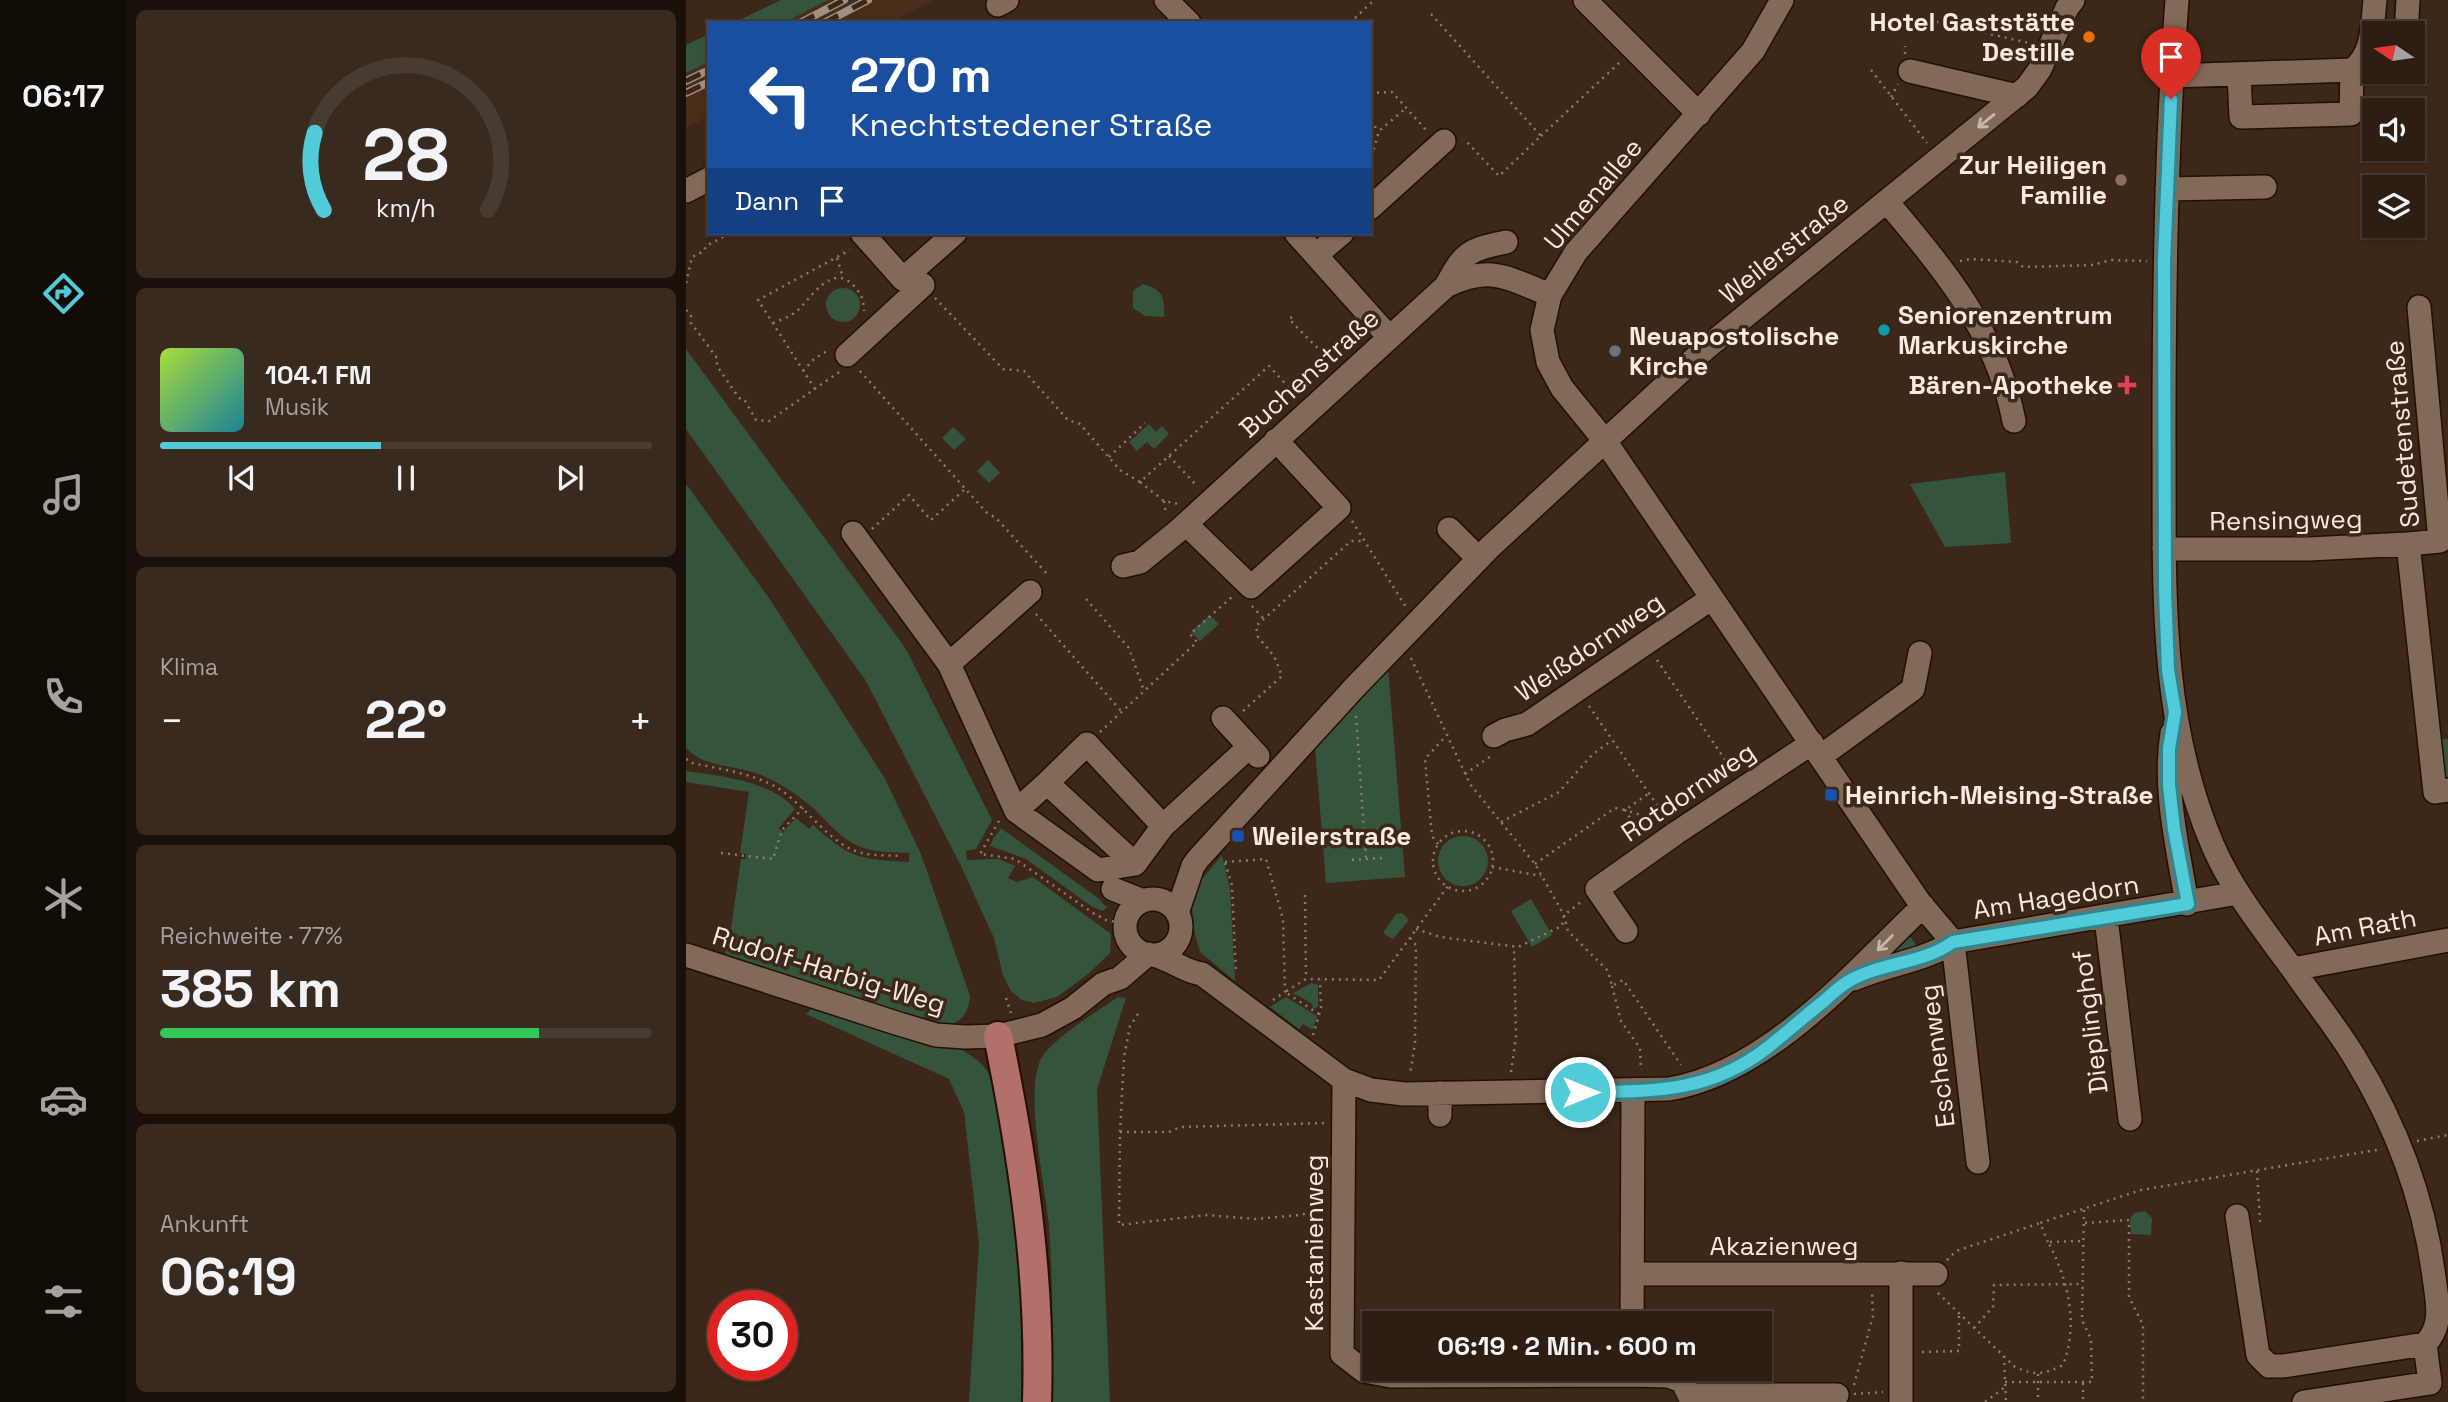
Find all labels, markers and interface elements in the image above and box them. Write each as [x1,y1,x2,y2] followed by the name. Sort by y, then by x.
[1870,5,2075,69] place label: Hotel Gaststätte Destille
[2362,21,2426,84] north arrow
[2362,21,2425,238] map controls
[2141,27,2201,99] pin
[2081,29,2097,45] marker: Hotel Gaststätte Destille
[2152,38,2190,76] icon: arrive
[850,44,992,106] text: 270 m
[735,49,826,140] icon: left
[22,76,104,116] text: 06:17
[2362,98,2425,161] button: sound
[850,105,1212,145] text: Knechtstedener Straße
[363,109,449,202] text: 28
[1978,114,1996,129] one-way arrow
[1536,131,1650,257] street label: Ulmenallee
[1959,148,2107,212] place label: Zur Heiligen Familie
[2113,172,2129,188] marker: Zur Heiligen Familie
[2362,175,2425,238] button: layers
[813,182,851,220] icon: arrive
[735,184,799,218] text: Dann
[1712,186,1856,312] street label: Weilerstraße
[376,192,436,224] text: km/h
[39,269,88,318] icon: directions
[1898,298,2113,362] place label: Seniorenzentrum Markuskirche
[1232,301,1386,445] street label: Buchenstraße
[1629,319,1839,383] place label: Neuapostolische Kirche
[1876,322,1892,338] marker: Seniorenzentrum Markuskirche
[2377,339,2427,529] street label: Sudetenstraße
[1607,343,1623,359] marker: Neuapostolische Kirche
[265,358,372,392] text: 104.1 FM
[1909,368,2113,402] place label: Bären-Apotheke
[2119,377,2135,393] marker: Bären-Apotheke
[265,392,329,422] text: Musik
[223,459,261,497] icon: previous
[387,459,425,497] icon: pause
[551,459,589,497] icon: next
[39,470,88,519] icon: music
[2209,502,2363,538] street label: Rensingweg
[1508,585,1670,709] street label: Weißdornweg
[160,652,218,682] text: Klima
[39,672,88,721] icon: phone
[365,687,447,753] text: 22°
[160,697,184,745] text: −
[628,697,652,745] text: +
[1614,735,1762,849] street label: Rotdornweg
[1845,778,2153,812] place label: Heinrich-Meising-Straße
[1823,787,1839,803] marker: Heinrich-Meising-Straße
[1252,819,1411,853] place label: Weilerstraße
[1230,828,1246,844] marker: Weilerstraße
[1971,867,2141,927] street label: Am Hagedorn
[39,874,88,923] icon: climate
[2311,900,2419,954] street label: Am Rath
[708,918,950,1022] street label: Rudolf-Harbig-Weg
[160,921,343,951] text: Reichweite · 77%
[1877,935,1894,952] one-way arrow
[2064,948,2116,1096] street label: Dieplinghof
[160,956,341,1022] text: 385 km
[1911,983,1963,1129] street label: Eschenweg
[1543,1055,1617,1129] position arrow
[39,1075,88,1124] icon: car
[1297,1154,1331,1332] street label: Kastanienweg
[160,1209,249,1239] text: Ankunft
[1710,1229,1858,1263] street label: Akazienweg
[160,1244,297,1310] text: 06:19
[39,1277,88,1326] icon: filters
[707,1290,798,1381] speed limit sign: 30
[1437,1329,1697,1363] text: 06:19 · 2 Min. · 600 m

